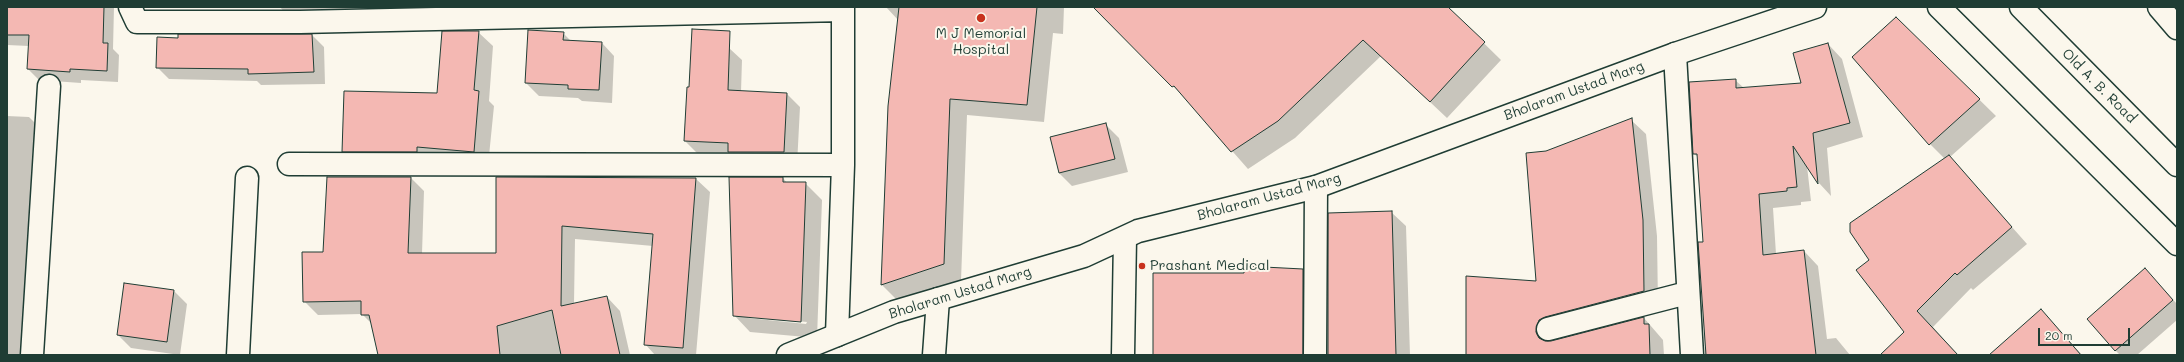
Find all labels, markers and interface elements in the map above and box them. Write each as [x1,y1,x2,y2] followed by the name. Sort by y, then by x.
[975,12,987,24] marker: M J Memorial Hospital
[936,26,1026,58] place label: M J Memorial Hospital
[2058,45,2140,127] street label: Old A. B. Road
[1502,58,1646,124] street label: Bholaram Ustad Marg
[1195,170,1343,224] street label: Bholaram Ustad Marg
[1150,258,1270,274] place label: Prashant Medical
[1137,261,1147,271] marker: Prashant Medical
[887,263,1033,323] street label: Bholaram Ustad Marg
[2040,320,2132,346] scale bar
[2045,327,2073,343] text: 20 m

